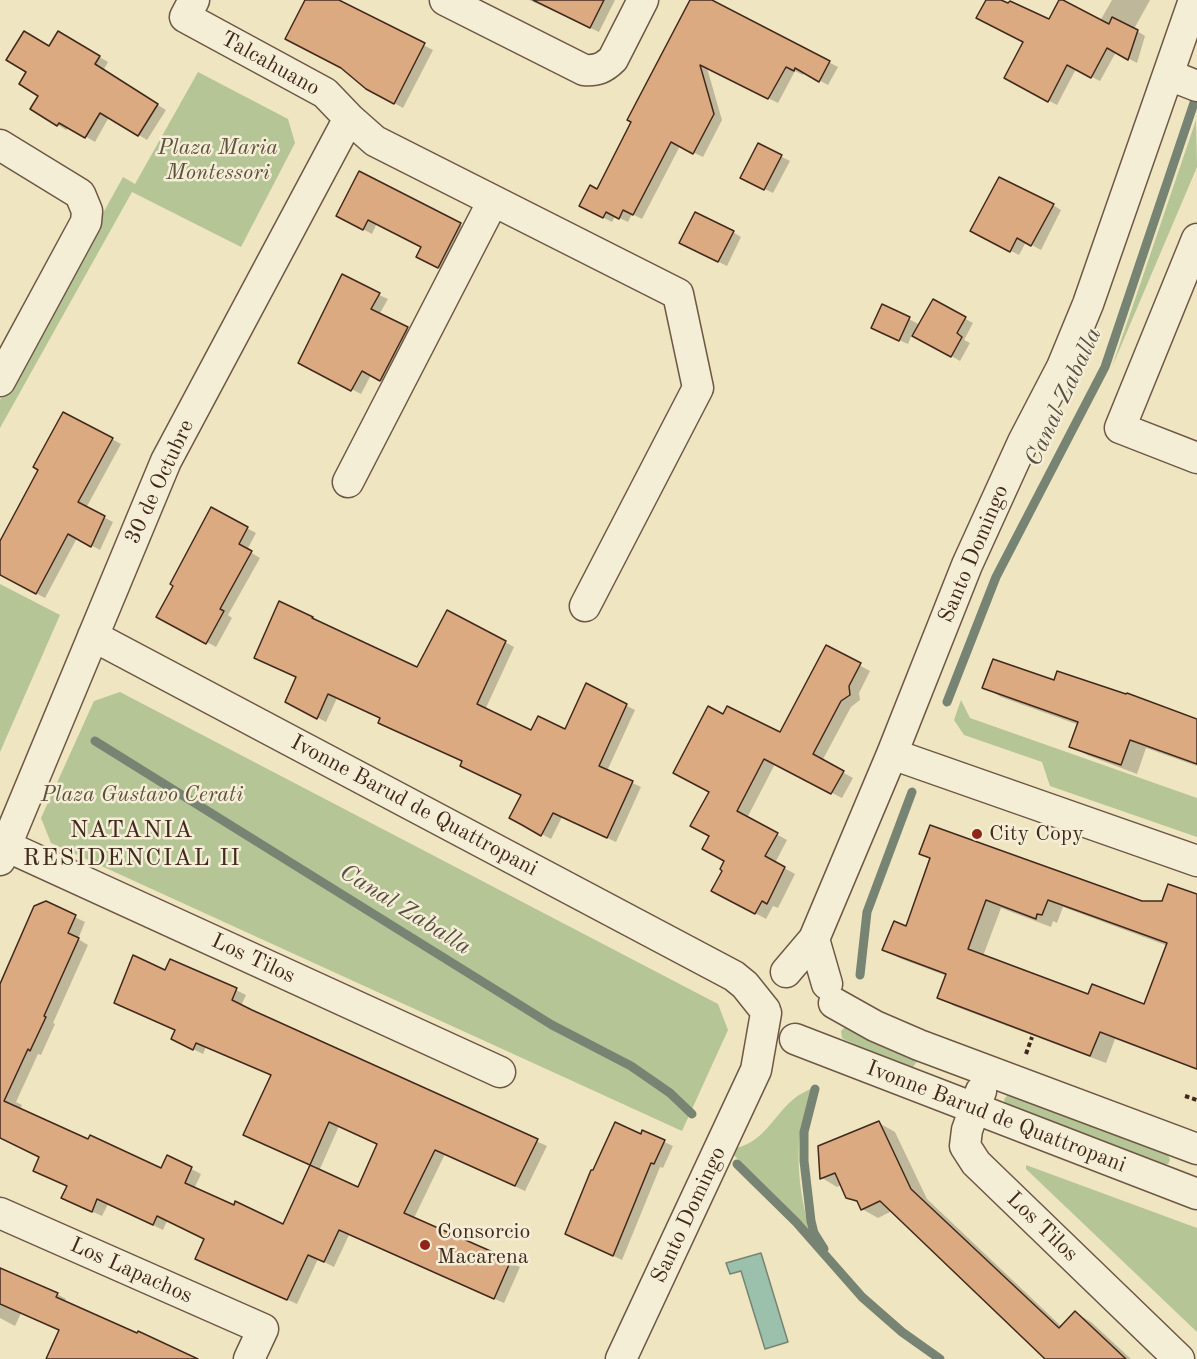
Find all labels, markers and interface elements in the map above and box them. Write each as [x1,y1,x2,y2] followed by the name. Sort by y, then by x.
[216,26,324,102] street label: Talcahuano
[158,135,278,186] park label: Plaza Maria Montessori
[1019,323,1109,471] water label: Canal Zaballa
[120,416,200,548] street label: 30 de Octubre
[933,481,1015,627] street label: Santo Domingo
[286,730,542,882] street label: Ivonne Barud de Quattropani
[41,782,243,808] park label: Plaza Gustavo Cerati
[23,817,241,873] district label: NATANIA RESIDENCIAL II
[989,821,1084,847] place label: City Copy
[970,827,984,841] marker: City Copy
[334,858,476,962] water label: Canal Zaballa
[207,928,299,990] street label: Los Tilos
[862,1055,1130,1179] street label: Ivonne Barud de Quattropani
[646,1143,732,1287] street label: Santo Domingo
[1001,1186,1083,1268] street label: Los Tilos
[437,1219,530,1270] place label: Consorcio Macarena
[66,1232,196,1310] street label: Los Lapachos
[418,1238,432,1252] marker: Consorcio Macarena

